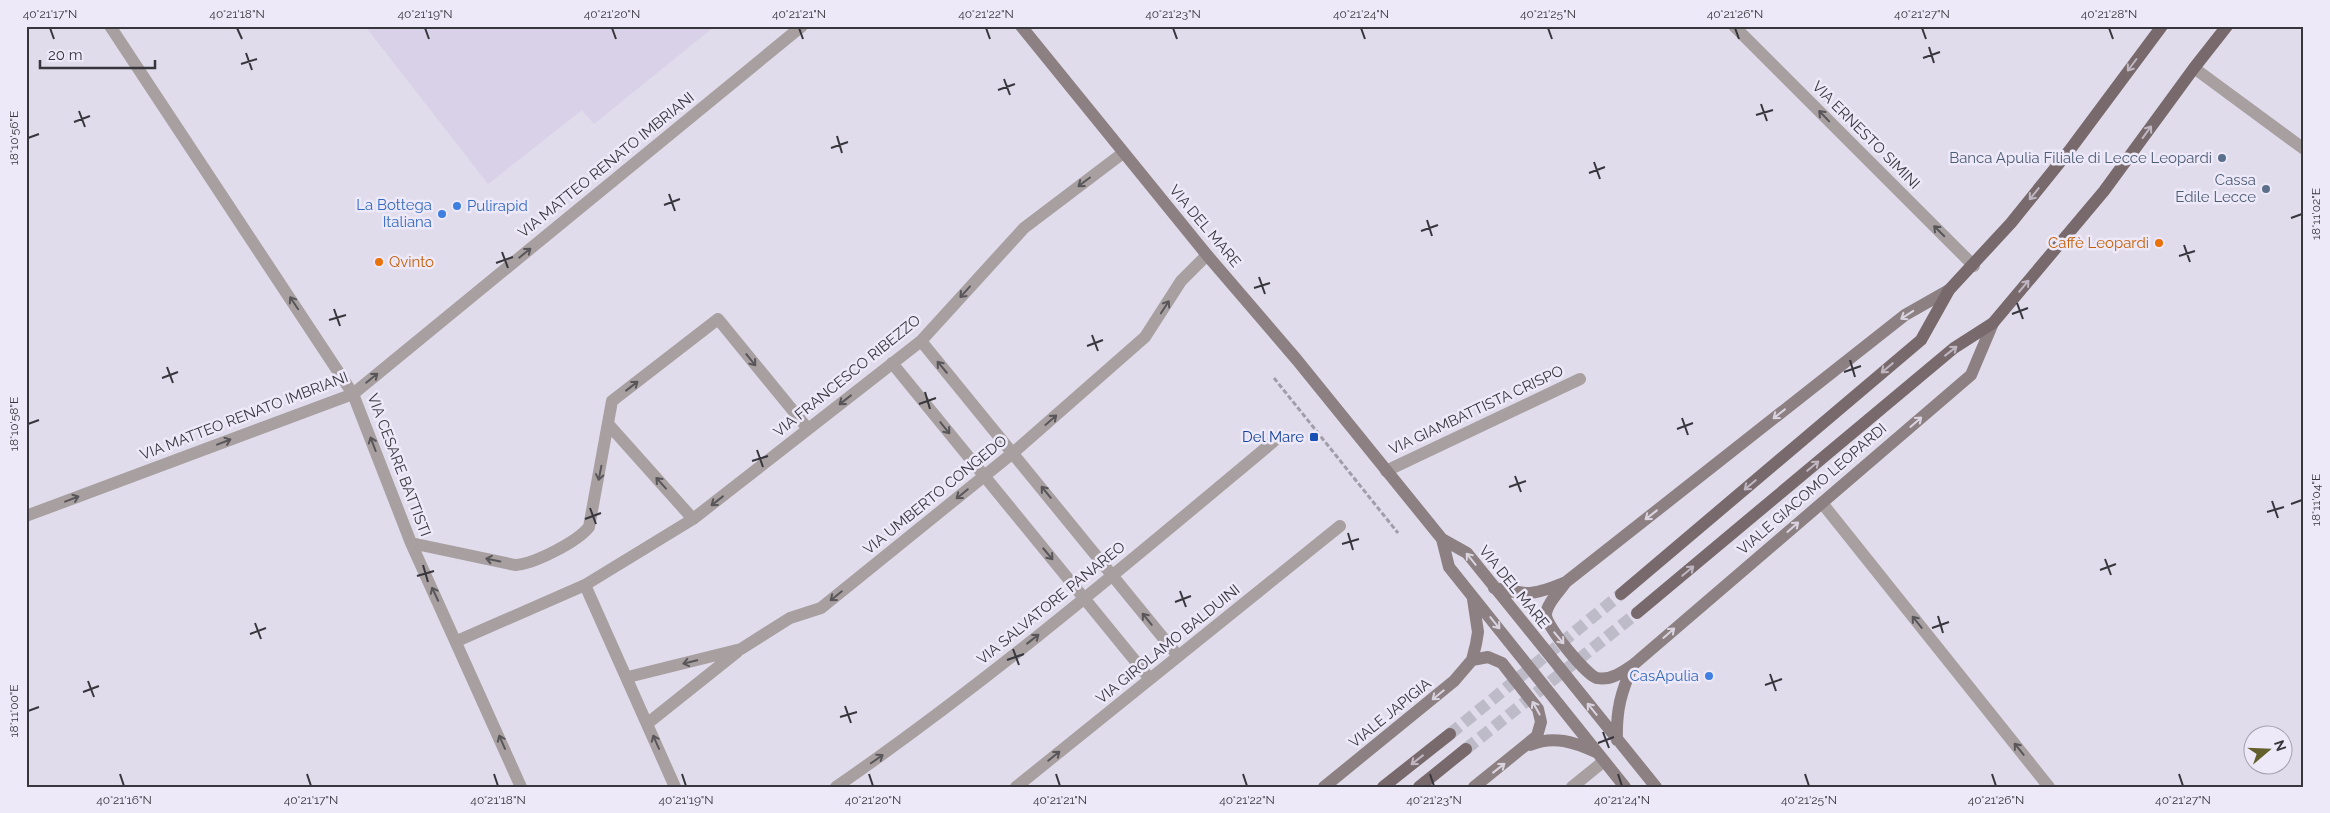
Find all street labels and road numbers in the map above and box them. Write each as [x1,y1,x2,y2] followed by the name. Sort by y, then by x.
[1808,77,1924,193] street label: VIA ERNESTO SIMINI
[514,88,698,242] street label: VIA MATTEO RENATO IMBRIANI
[1165,181,1245,271] street label: VIA DEL MARE
[770,311,924,441] street label: VIA FRANCESCO RIBEZZO
[1386,362,1566,458] street label: VIA GIAMBATTISTA CRISPO
[137,368,351,464] street label: VIA MATTEO RENATO IMBRIANI
[363,391,435,539] street label: VIA CESARE BATTISTI
[1734,419,1890,559] street label: VIALE GIACOMO LEOPARDI
[860,432,1010,558] street label: VIA UMBERTO CONGEDO
[973,538,1129,668] street label: VIA SALVATORE PANAREO
[1475,542,1553,632] street label: VIA DEL MARE
[1092,580,1244,708] street label: VIA GIROLAMO BALDUINI
[1345,675,1435,751] street label: VIALE JAPIGIA

